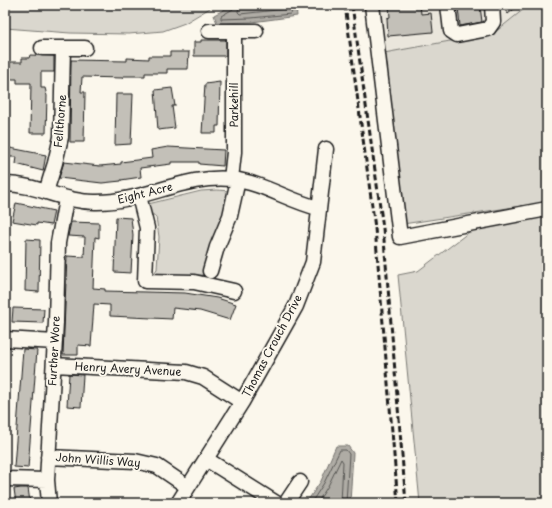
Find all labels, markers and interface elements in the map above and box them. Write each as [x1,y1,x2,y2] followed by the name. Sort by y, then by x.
[225,82,242,128] street label: Parkehill
[49,94,70,148] street label: Fellthorne
[116,177,174,208] street label: Eight Acre
[237,291,306,400] street label: Thomas Crouch Drive
[43,315,64,386] street label: Further Wore
[74,357,182,380] street label: Henry Avery Avenue
[55,448,141,471] street label: John Willis Way

